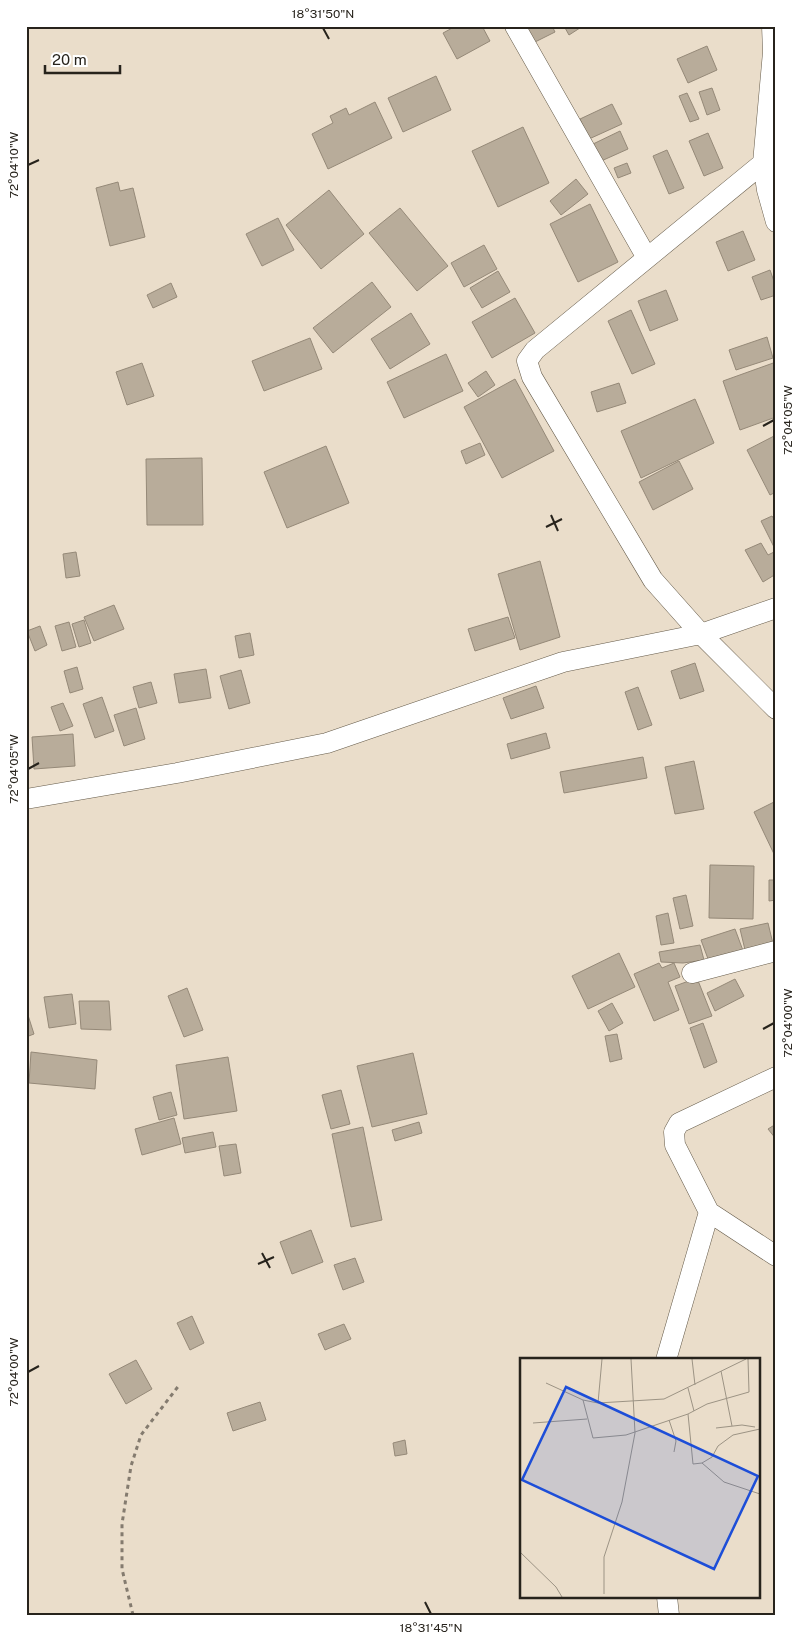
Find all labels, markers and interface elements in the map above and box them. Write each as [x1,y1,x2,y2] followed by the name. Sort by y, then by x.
[292,7,354,21] text: 18°31'50"N
[45,42,120,74] scale bar
[52,51,87,68] text: 20 m
[7,131,21,198] text: 72°04'10"W
[781,385,795,455] text: 72°04'05"W
[7,734,21,804] text: 72°04'05"W
[781,988,795,1058] text: 72°04'00"W
[7,1337,21,1407] text: 72°04'00"W
[520,1358,760,1598] inset map
[400,1621,462,1635] text: 18°31'45"N

